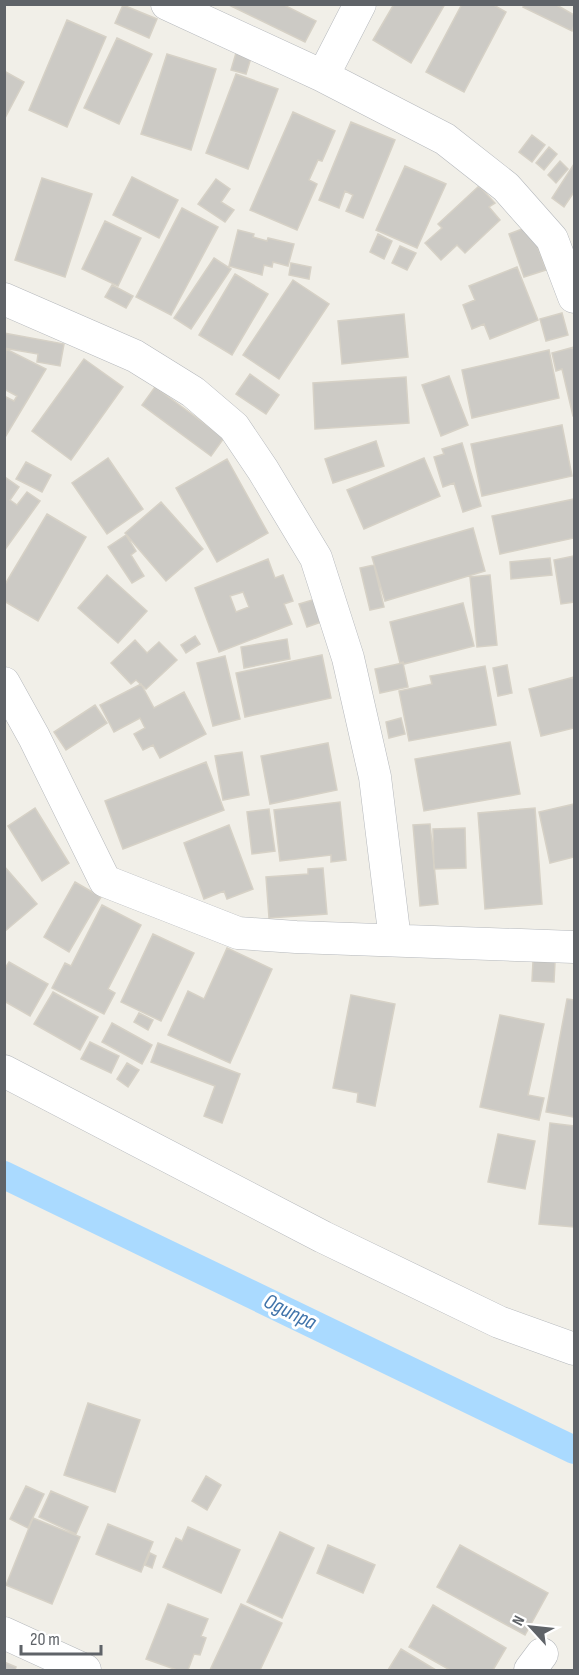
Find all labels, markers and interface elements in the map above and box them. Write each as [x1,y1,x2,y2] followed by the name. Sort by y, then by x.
[259,1288,321,1336] water label: Ogunpa
[501,1597,561,1657] north arrow
[509,1613,529,1629] text: N
[21,1618,100,1656] scale bar
[30,1629,60,1650] text: 20 m

